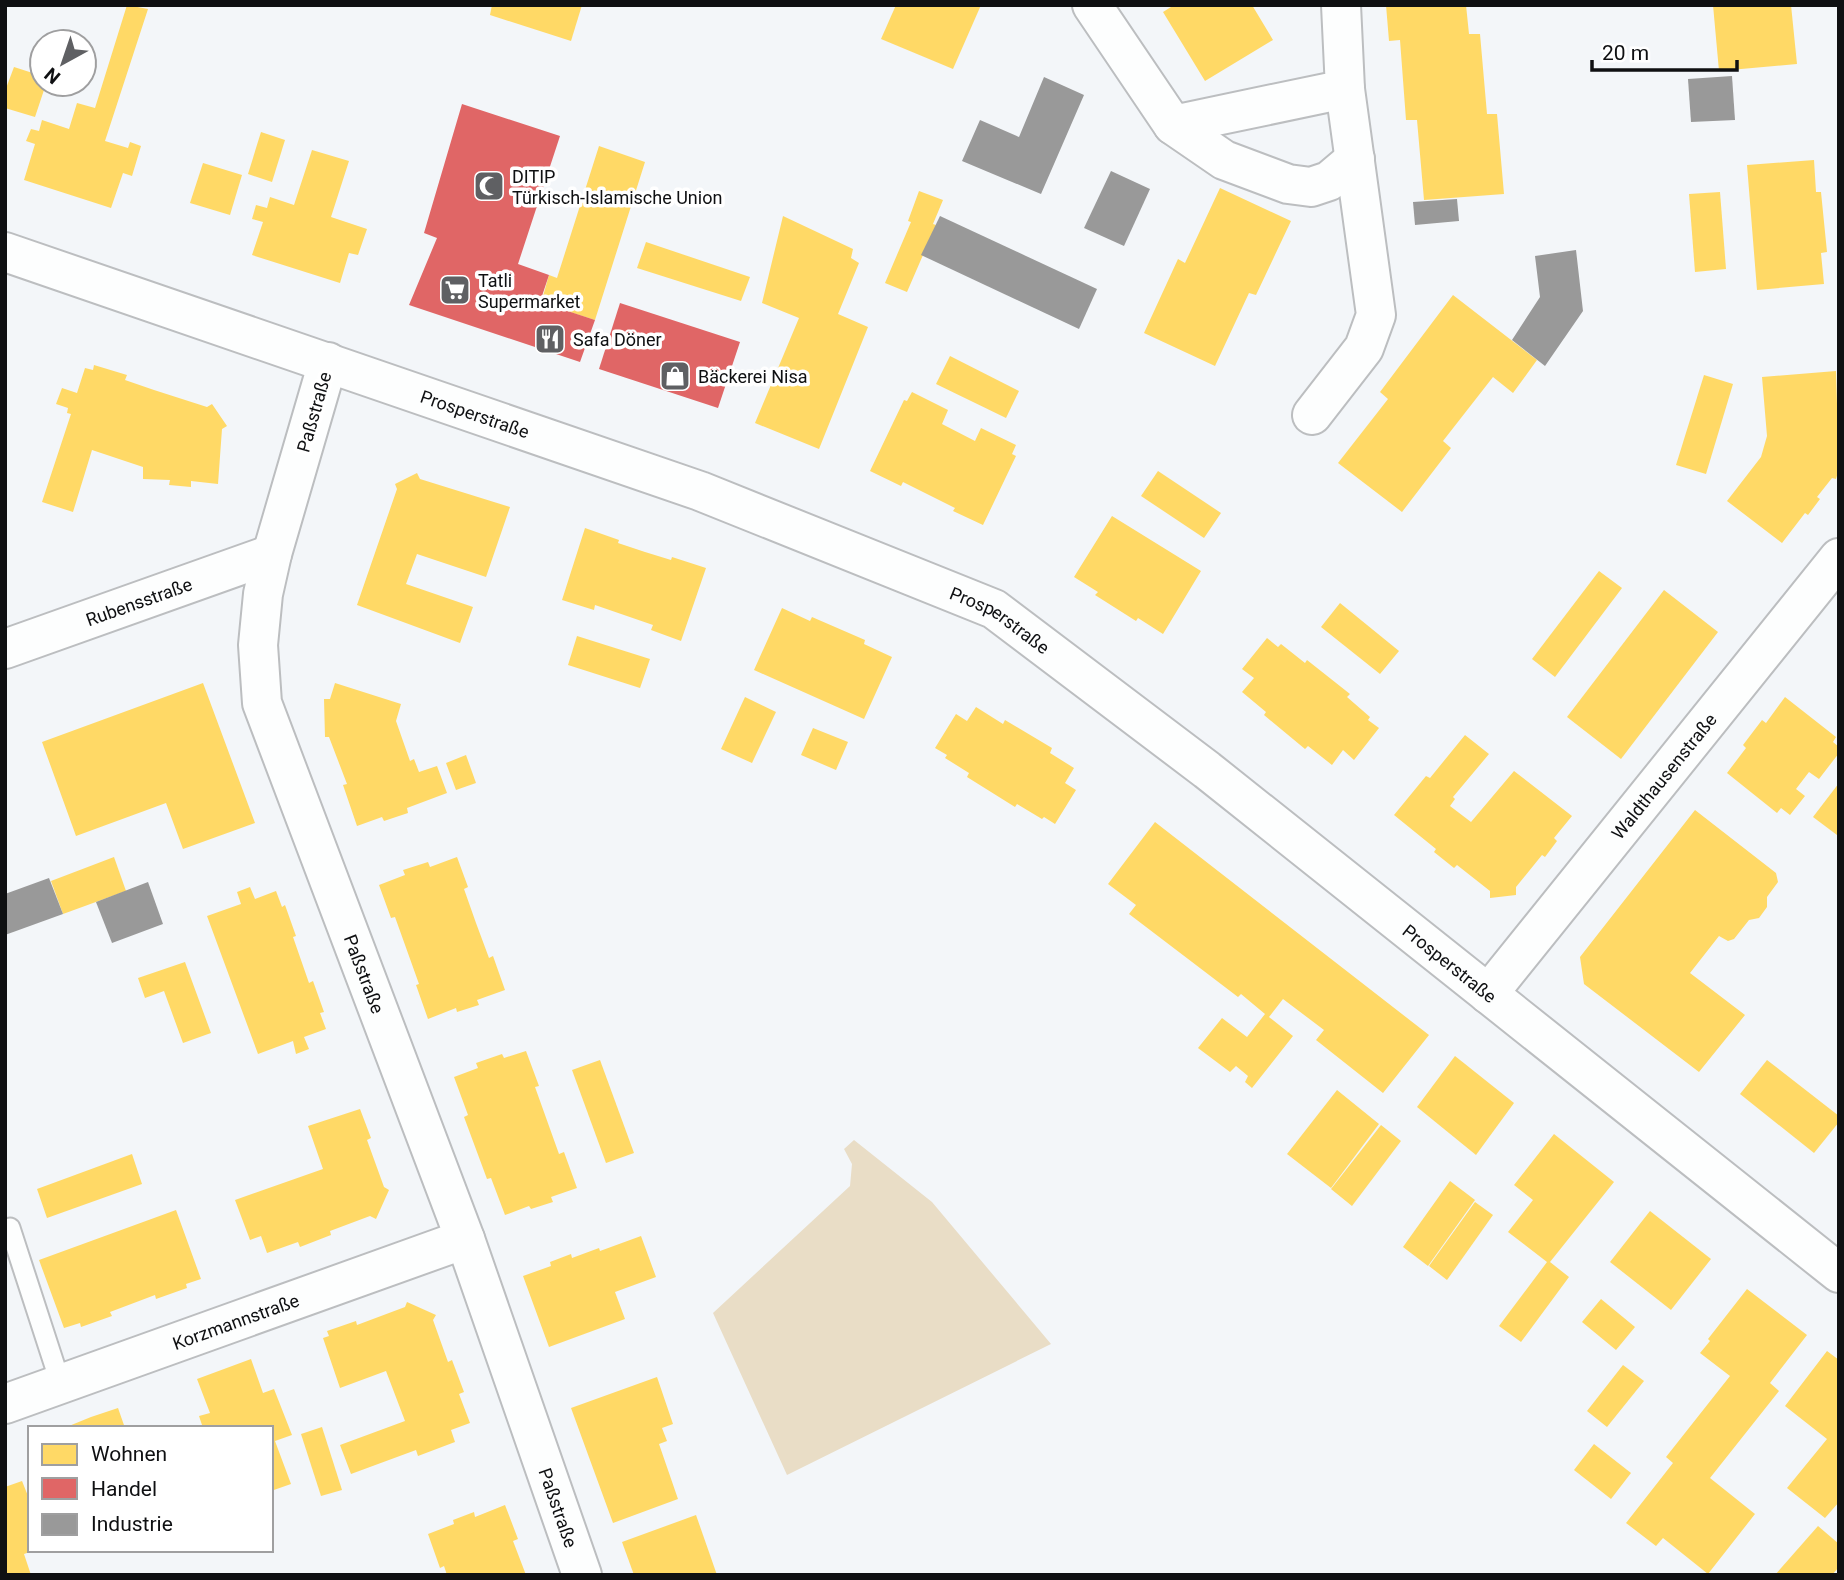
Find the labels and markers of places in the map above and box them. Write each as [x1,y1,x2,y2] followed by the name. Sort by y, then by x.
[512,166,722,208] place label: DITIP Türkisch-Islamische Union
[472,169,506,203] mosque icon: DITIP Türkisch-Islamische Union
[478,270,581,312] place label: Tatli Supermarket
[438,273,472,307] supermarket icon: Tatli Supermarket
[533,322,567,356] restaurant icon: Safa Döner
[573,329,662,350] place label: Safa Döner
[658,359,692,393] shop icon: Bäckerei Nisa
[698,366,808,387] place label: Bäckerei Nisa

